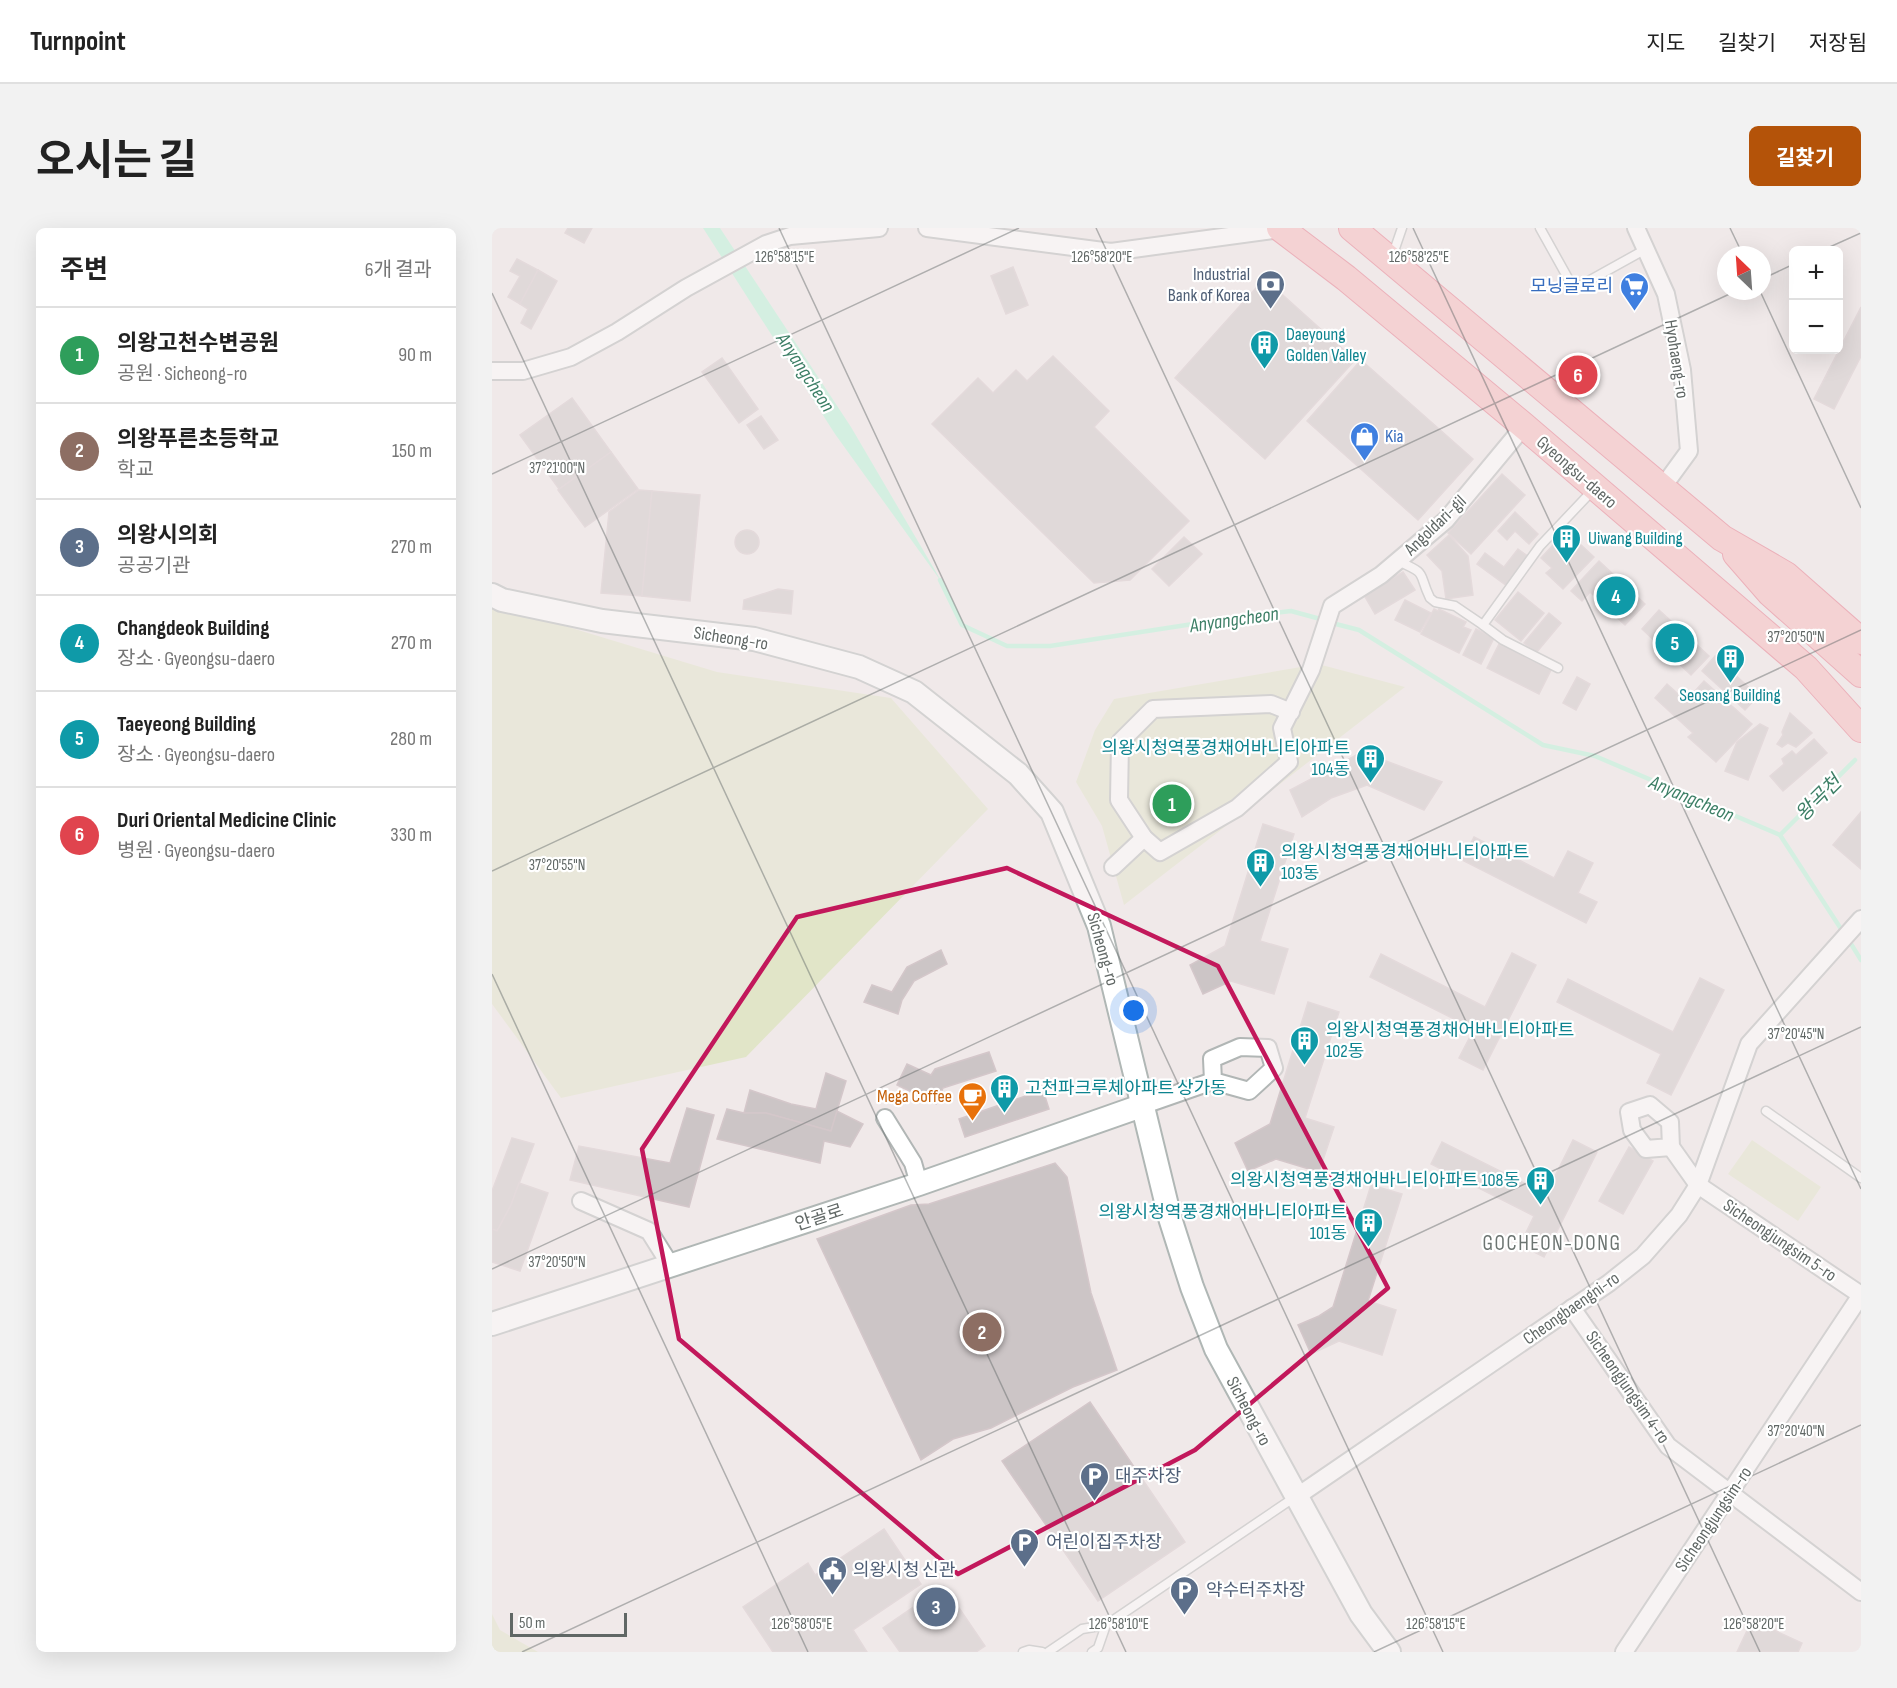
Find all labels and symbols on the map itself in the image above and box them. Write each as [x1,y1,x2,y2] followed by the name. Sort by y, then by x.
[1717,246,1771,300] north arrow
[755,248,815,267] text: 126°58'15"E
[1072,248,1132,267] text: 126°58'20"E
[1389,248,1449,267] text: 126°58'25"E
[1168,264,1250,306] place label: Industrial Bank of Korea
[1255,268,1287,310] bank icon: Industrial Bank of Korea
[1618,270,1650,312] supermarket icon: 모닝글로리
[1530,276,1613,297] place label: 모닝글로리
[1660,318,1693,400] street label: Hyohaeng-ro
[1286,324,1366,366] place label: Daeyoung Golden Valley
[770,328,840,417] water label: Anyangcheon
[1249,328,1281,370] building icon: Daeyoung Golden Valley
[1558,352,1598,398] pin: 6
[1348,420,1380,462] shop icon: Kia
[1385,426,1404,447] place label: Kia
[1532,432,1621,513] street label: Gyeongsu-daero
[529,459,585,478] text: 37°21'00"N
[1399,491,1471,561] street label: Angoldari-gil
[1551,522,1583,564] building icon: Uiwang Building
[1588,528,1683,549] place label: Uiwang Building
[1596,574,1636,619] pin: 4
[1187,602,1280,638] water label: Anyangcheon
[1656,620,1694,666] pin: 5
[692,622,770,655] street label: Sicheong-ro
[1767,628,1825,647] text: 37°20'50"N
[1714,642,1746,684] building icon: Seosang Building
[1679,685,1781,706] place label: Seosang Building
[1102,738,1350,780] place label: 의왕시청역풍경채어바니티아파트 104동
[1355,742,1387,784] building icon: 의왕시청역풍경채어바니티아파트 104동
[1791,769,1849,827] water label: 왕곡천
[1645,770,1738,827] water label: Anyangcheon
[1152,782,1192,826] pin: 1
[1281,842,1529,884] place label: 의왕시청역풍경채어바니티아파트 103동
[1244,846,1276,888] building icon: 의왕시청역풍경채어바니티아파트 103동
[529,856,585,875] text: 37°20'55"N
[1082,910,1123,988] street label: Sicheong-ro
[1119,996,1148,1025] your location
[1326,1020,1574,1062] place label: 의왕시청역풍경채어바니티아파트 102동
[1289,1024,1321,1066] building icon: 의왕시청역풍경채어바니티아파트 102동
[1768,1025,1824,1044] text: 37°20'45"N
[988,1072,1020,1114] building icon: 고천파크루체아파트 상가동
[1025,1078,1227,1099] place label: 고천파크루체아파트 상가동
[957,1080,989,1122] cafe icon: Mega Coffee
[877,1086,952,1107] place label: Mega Coffee
[1525,1164,1557,1206] building icon: 의왕시청역풍경채어바니티아파트 108동
[1230,1170,1520,1191] place label: 의왕시청역풍경채어바니티아파트 108동
[1719,1195,1840,1286] street label: Sicheongjungsim 5-ro
[792,1200,846,1235] street label: 안골로
[1099,1202,1347,1244] place label: 의왕시청역풍경채어바니티아파트 101동
[1352,1206,1384,1248] building icon: 의왕시청역풍경채어바니티아파트 101동
[1483,1231,1621,1256] district label: GOCHEON-DONG
[528,1253,586,1272] text: 37°20'50"N
[1519,1268,1623,1349] street label: Cheongbaengni-ro
[962,1310,1002,1354] pin: 2
[1581,1327,1674,1448] street label: Sicheongjungsim 4-ro
[1222,1373,1275,1449] street label: Sicheong-ro
[1767,1422,1825,1441] text: 37°20'40"N
[1078,1460,1110,1502] parking icon: 대주차장
[1671,1463,1756,1576] street label: Sicheongjungsim-ro
[1115,1466,1181,1487] place label: 대주차장
[1009,1526,1041,1568] parking icon: 어린이집주차장
[1046,1532,1162,1553] place label: 어린이집주차장
[816,1554,848,1596] public building icon: 의왕시청 신관
[853,1560,956,1581] place label: 의왕시청 신관
[1169,1574,1201,1616] parking icon: 약수터주차장
[1206,1580,1305,1601] place label: 약수터주차장
[916,1584,956,1630] pin: 3
[510,1610,627,1638] scale bar
[772,1615,832,1634] text: 126°58'05"E
[1089,1615,1149,1634] text: 126°58'10"E
[1406,1615,1466,1634] text: 126°58'15"E
[1724,1615,1784,1634] text: 126°58'20"E

